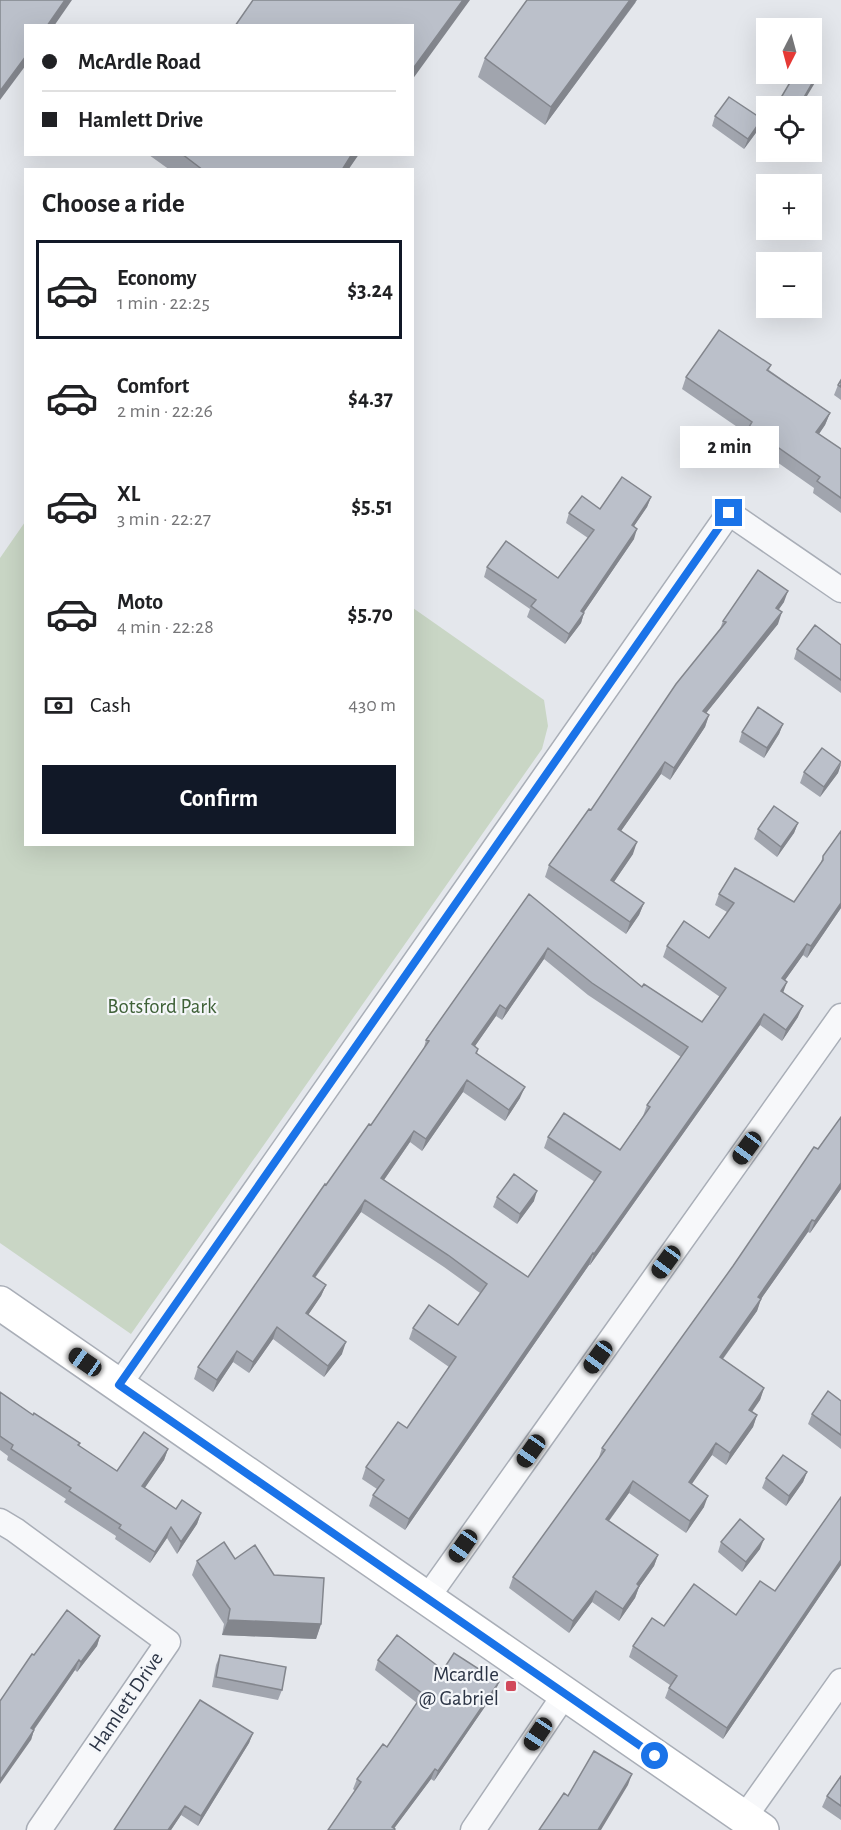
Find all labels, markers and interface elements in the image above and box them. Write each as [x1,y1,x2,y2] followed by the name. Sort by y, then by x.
[756,18,822,84] north arrow
[756,18,822,318] map controls
[78,51,201,73] text: McArdle Road
[756,96,822,162] button: locate
[78,109,203,131] text: Hamlett Drive
[756,174,822,240] button: +
[42,190,185,217] text: Choose a ride
[756,252,822,318] button: −
[45,263,99,317] icon: car
[117,267,197,289] text: Economy
[347,279,393,301] text: $3.24
[117,293,210,313] text: 1 min · 22:25
[45,371,99,425] icon: car
[117,375,189,397] text: Comfort
[348,387,393,409] text: $4.37
[117,401,213,421] text: 2 min · 22:26
[680,426,778,468] callout: 2 min
[707,437,752,457] text: 2 min
[45,479,99,533] icon: car
[117,483,140,505] text: XL
[351,495,393,517] text: $5.51
[715,499,742,526] route end
[117,509,211,529] text: 3 min · 22:27
[45,587,99,641] icon: car
[117,591,163,613] text: Moto
[348,603,393,625] text: $5.70
[117,617,214,637] text: 4 min · 22:28
[42,689,75,722] icon: cash
[90,694,131,716] text: Cash
[348,695,396,715] text: 430 m
[42,765,396,834] button: Confirm
[107,996,217,1017] park label: Botsford Park
[729,1128,765,1168] car
[648,1242,684,1282] car
[580,1337,616,1377] car
[65,1344,105,1380] car
[513,1431,549,1471] car
[445,1526,481,1566] car
[85,1648,167,1756] street label: Hamlett Drive
[419,1664,499,1709] place label: Mcardle @ Gabriel
[504,1679,518,1693] marker: Mcardle @ Gabriel
[520,1714,556,1754] car
[641,1742,668,1769] route start

